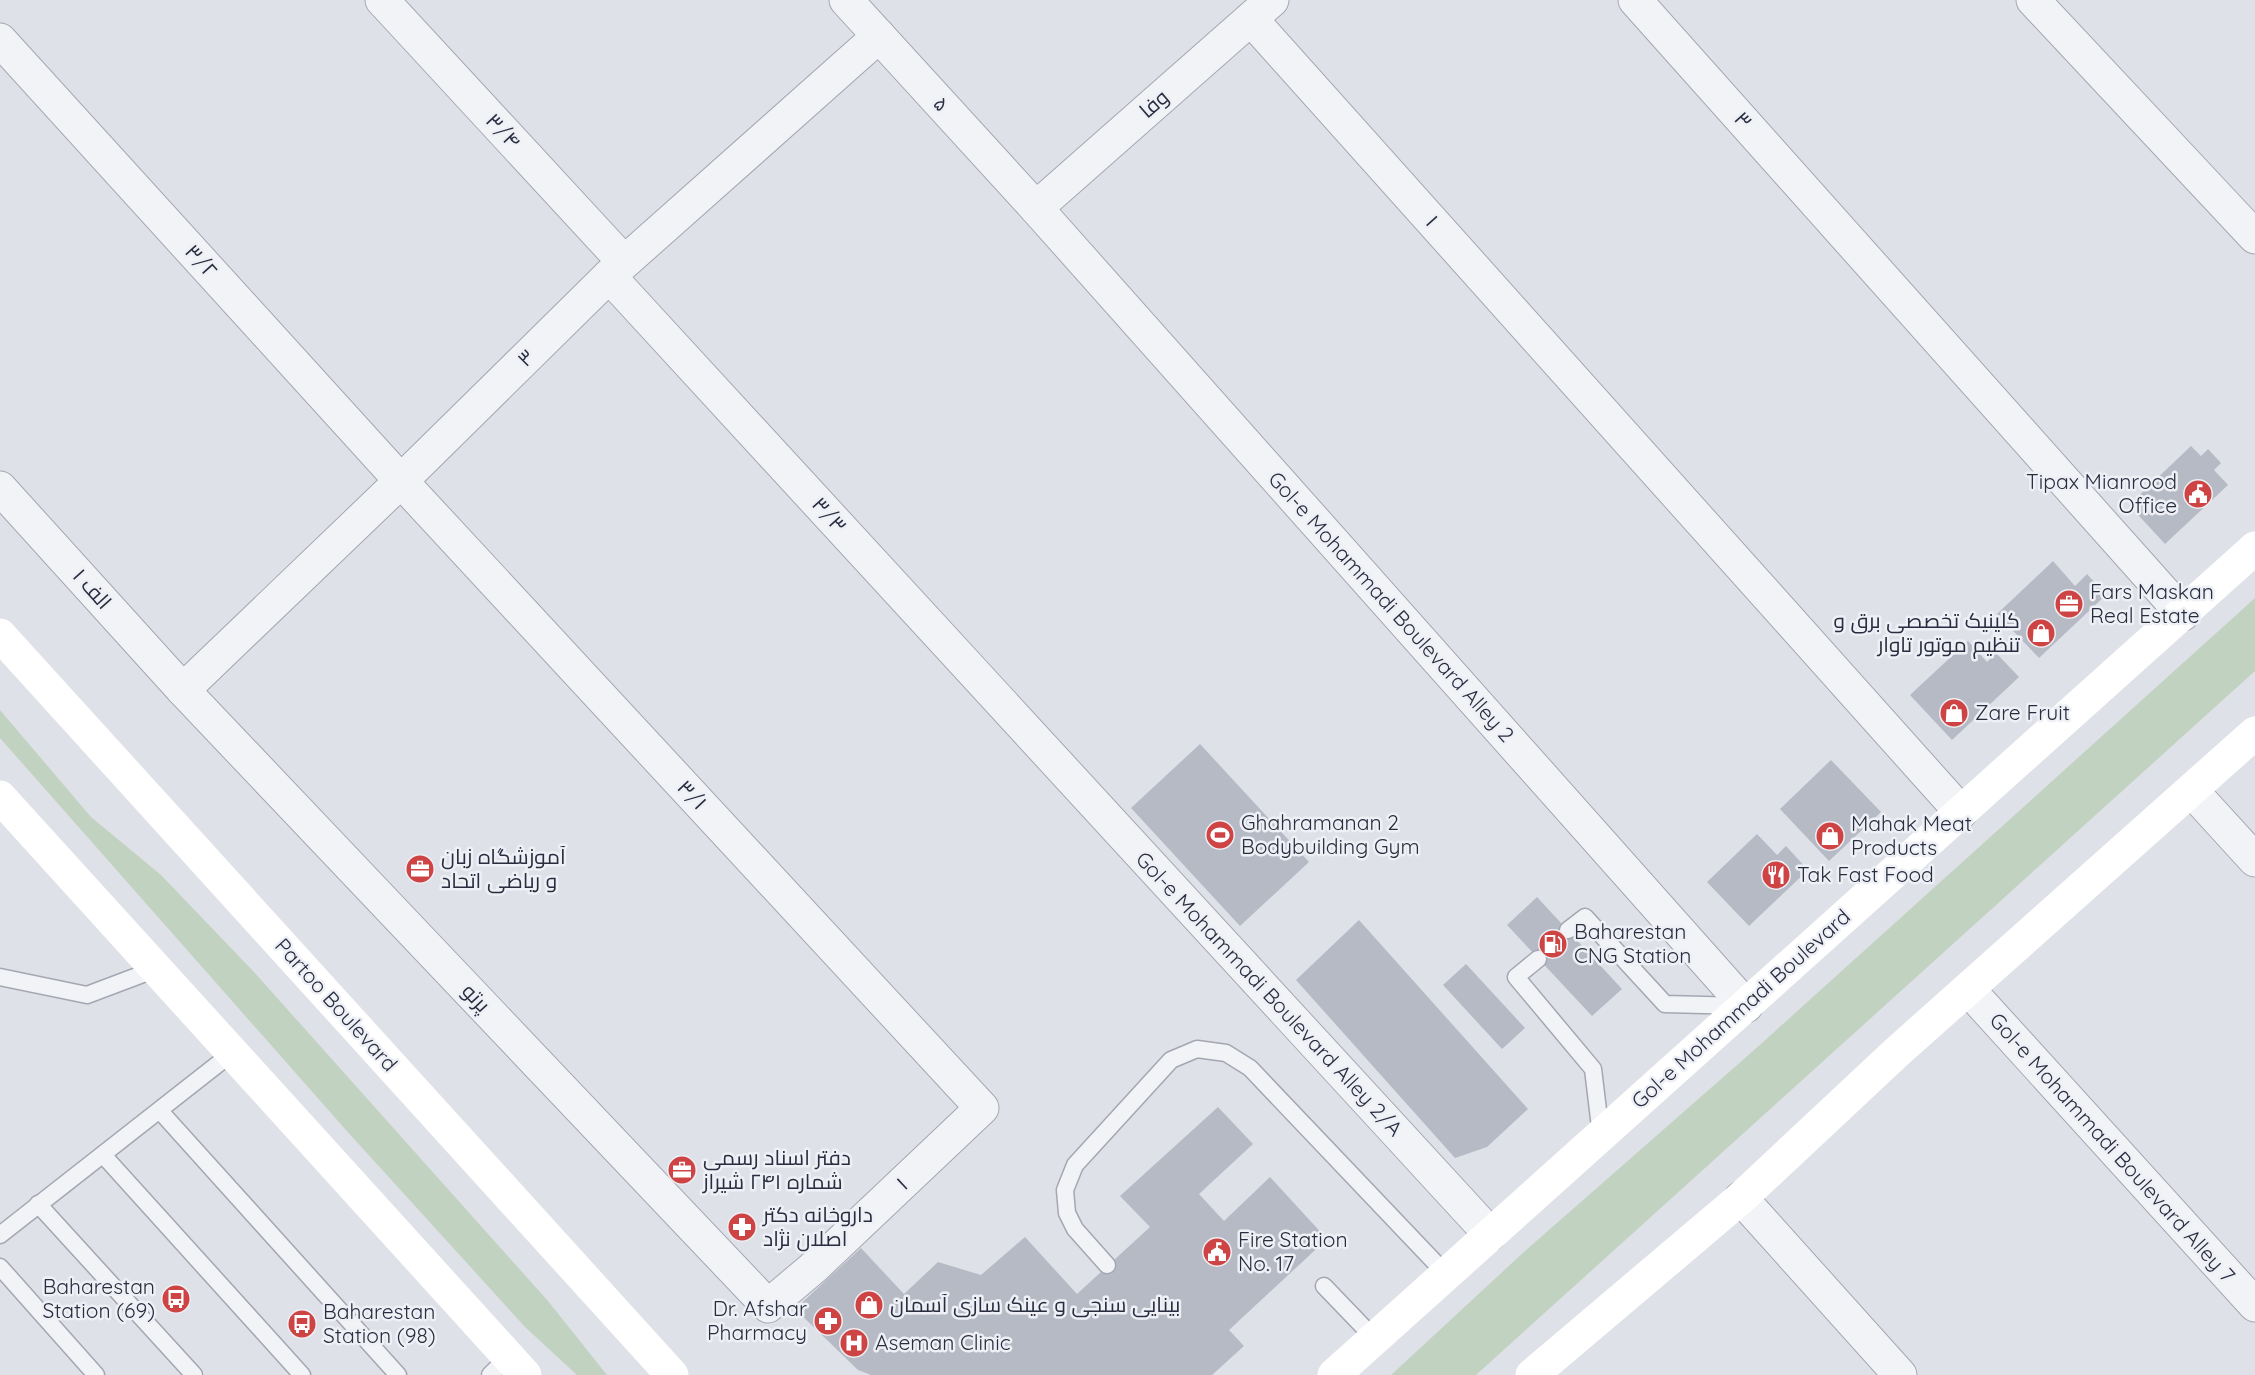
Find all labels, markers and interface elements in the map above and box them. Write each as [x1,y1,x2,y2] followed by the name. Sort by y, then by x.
[1133,83,1173,123] street label: وفا
[928,90,955,116] street label: ۵
[1729,105,1758,133] street label: ۳
[481,107,527,154] street label: ۳/۴
[1421,209,1445,231] street label: ۱
[180,238,224,282] street label: ۳/۲
[511,343,540,372] street label: ۳
[1263,466,1520,747] street label: Gol-e Mohammadi Boulevard Alley 2
[2026,468,2177,518] place label: Tipax Mianrood Office
[2182,478,2214,510] public building icon: Tipax Mianrood Office
[807,491,853,538] street label: ۳/۳
[68,563,118,614] street label: ۱ الف
[2090,578,2214,628] place label: Fars Maskan Real Estate
[2053,588,2085,620] office icon: Fars Maskan Real Estate
[1833,607,2020,659] place label: کلینیک تخصصی برق و تنظیم موتور تاوار
[2025,617,2057,649] shop icon: کلینیک تخصصی برق و تنظیم موتور تاوار
[1938,697,1970,729] shop icon: Zare Fruit
[1975,699,2070,725] place label: Zare Fruit
[672,774,713,815] street label: ۳/۱
[1241,809,1420,859] place label: Ghahramanan 2 Bodybuilding Gym
[1851,810,1972,860] place label: Mahak Meat Products
[1204,819,1236,851] sports icon: Ghahramanan 2 Bodybuilding Gym
[1814,820,1846,852] shop icon: Mahak Meat Products
[441,843,566,894] place label: آموزشگاه زبان و ریاضی اتحاد
[1131,846,1409,1141] street label: Gol-e Mohammadi Boulevard Alley 2/A
[404,853,436,885] office icon: آموزشگاه زبان و ریاضی اتحاد
[1760,859,1792,891] restaurant icon: Tak Fast Food
[1797,861,1934,887] place label: Tak Fast Food
[1626,903,1855,1113] street label: Gol-e Mohammadi Boulevard
[1574,918,1691,968] place label: Baharestan CNG Station
[1537,928,1569,960] fuel station icon: Baharestan CNG Station
[270,932,403,1076] street label: Partoo Boulevard
[456,978,497,1019] street label: پرتو
[1985,1007,2241,1288] street label: Gol-e Mohammadi Boulevard Alley 7
[702,1144,851,1194] place label: دفتر اسناد رسمی شماره ۲۴۱ شیراز
[666,1154,698,1186] office icon: دفتر اسناد رسمی شماره ۲۴۱ شیراز
[890,1172,913,1195] street label: ۱
[762,1201,873,1252] place label: داروخانه دکتر اصلان نژاد
[726,1211,758,1243] pharmacy icon: داروخانه دکتر اصلان نژاد
[1238,1226,1348,1276] place label: Fire Station No. 17
[1201,1236,1233,1268] public building icon: Fire Station No. 17
[42,1273,155,1323] place label: Baharestan Station (69)
[160,1283,192,1315] bus stop icon: Baharestan Station (69)
[853,1289,885,1321] shop icon: بينایی سنجی و عینک سازی آسمان
[890,1291,1180,1318] place label: بينایی سنجی و عینک سازی آسمان
[707,1295,807,1345] place label: Dr. Afshar Pharmacy
[323,1298,436,1348] place label: Baharestan Station (98)
[812,1305,844,1337] pharmacy icon: Dr. Afshar Pharmacy
[286,1308,318,1340] bus stop icon: Baharestan Station (98)
[838,1327,870,1359] hospital icon: Aseman Clinic
[875,1329,1011,1355] place label: Aseman Clinic

